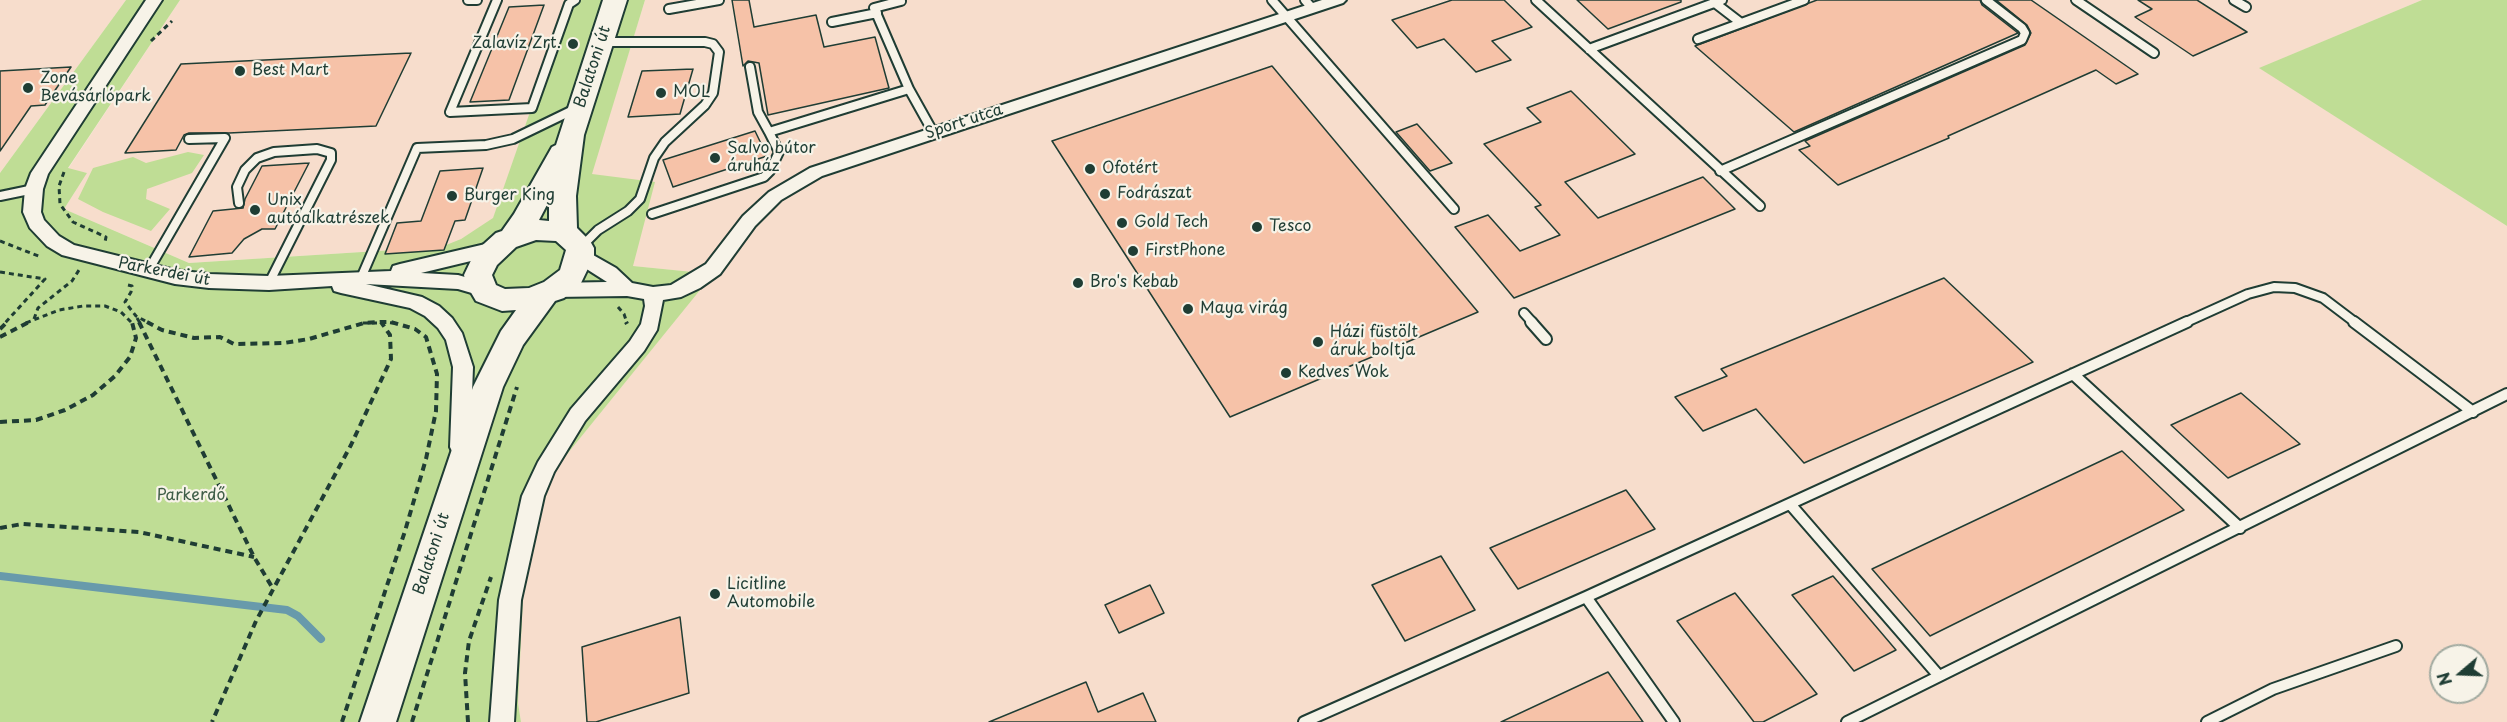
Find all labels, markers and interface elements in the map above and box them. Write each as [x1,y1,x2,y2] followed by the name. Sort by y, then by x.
[571,24,615,110] street label: Balatoni út
[472,34,561,54] place label: Zalavíz Zrt.
[566,37,580,51] marker: Zalavíz Zrt.
[252,61,329,81] place label: Best Mart
[233,64,247,78] marker: Best Mart
[40,69,151,107] place label: Zone Bevásárlópark
[21,81,35,95] marker: Zone Bevásárlópark
[673,83,710,103] place label: MOL
[654,86,668,100] marker: MOL
[923,100,1005,144] street label: Sport utca
[727,139,816,177] place label: Salvo bútor áruház
[708,151,722,165] marker: Salvo bútor áruház
[1102,159,1158,179] place label: Ofotért
[1083,162,1097,176] marker: Ofotért
[1117,184,1192,204] place label: Fodrászat
[464,186,555,206] place label: Burger King
[1098,187,1112,201] marker: Fodrászat
[445,189,459,203] marker: Burger King
[267,191,390,229] place label: Unix autóalkatrészek
[248,203,262,217] marker: Unix autóalkatrészek
[1134,213,1208,233] place label: Gold Tech
[1115,216,1129,230] marker: Gold Tech
[1269,217,1311,237] place label: Tesco
[1250,220,1264,234] marker: Tesco
[1145,241,1225,261] place label: FirstPhone
[1126,244,1140,258] marker: FirstPhone
[116,254,212,290] street label: Parkerdei út
[1090,273,1178,293] place label: Bro's Kebab
[1071,276,1085,290] marker: Bro's Kebab
[1200,299,1288,319] place label: Maya virág
[1181,302,1195,316] marker: Maya virág
[1330,323,1418,361] place label: Házi füstölt áruk boltja
[1311,335,1325,349] marker: Házi füstölt áruk boltja
[1298,363,1389,383] place label: Kedves Wok
[1279,366,1293,380] marker: Kedves Wok
[157,486,225,506] park label: Parkerdő
[410,511,454,597] street label: Balatoni út
[727,575,815,613] place label: Licitline Automobile
[708,587,722,601] marker: Licitline Automobile
[2429,644,2489,704] north arrow
[2430,669,2457,689] text: N

